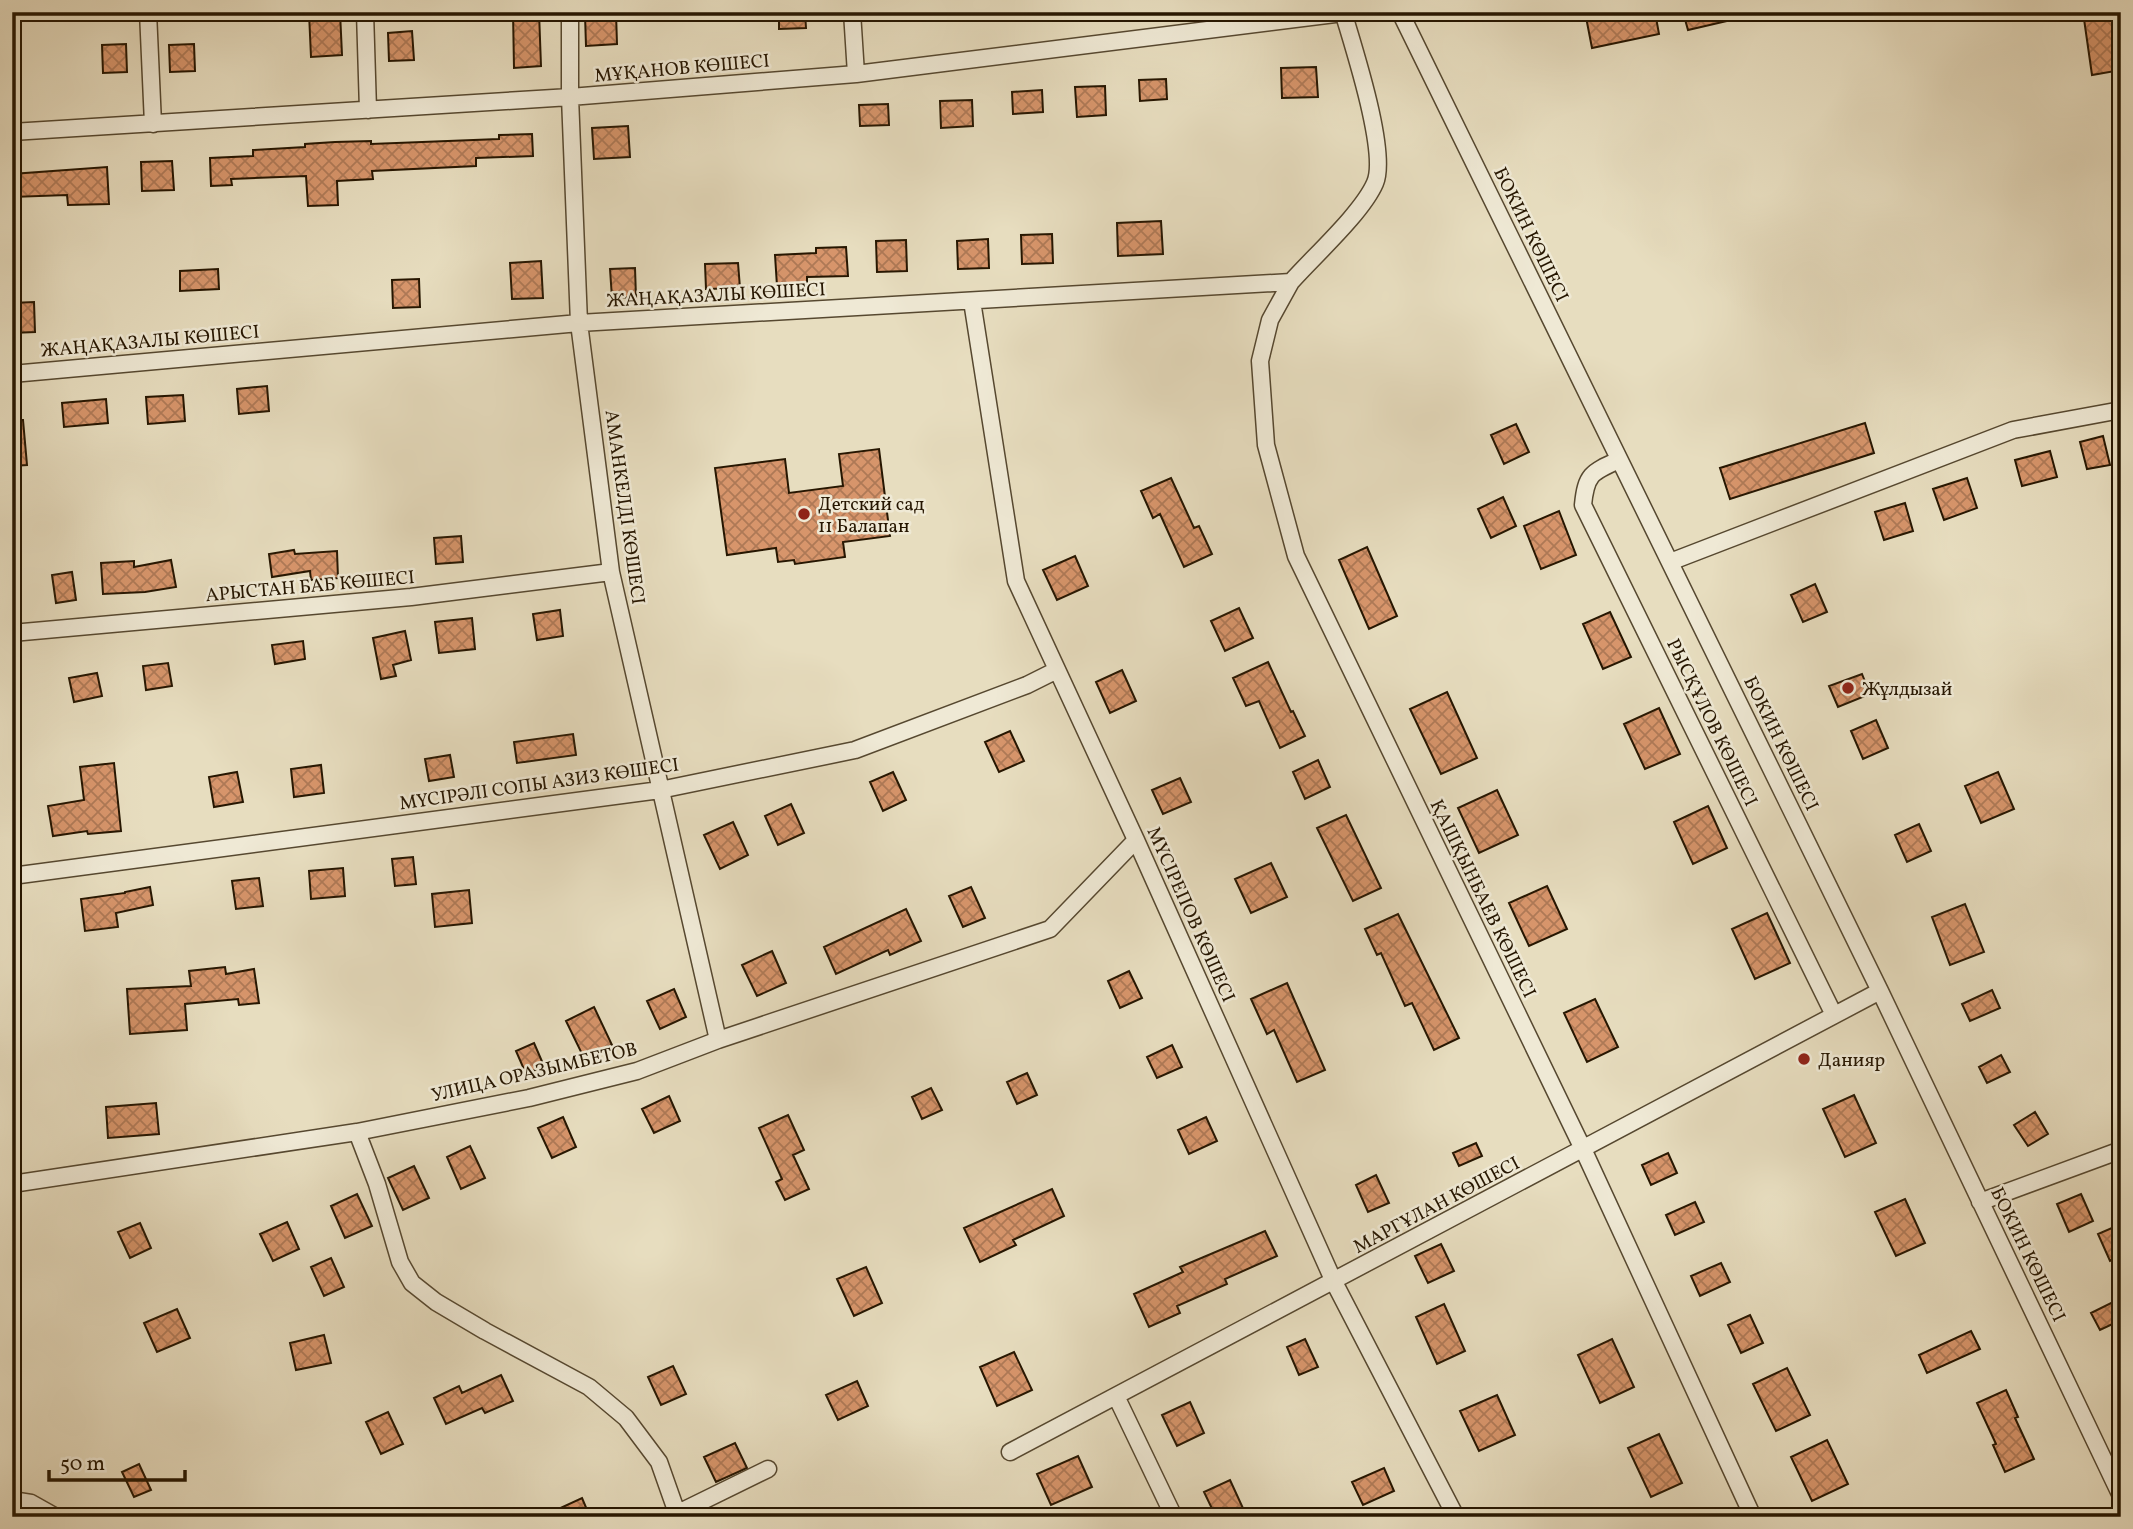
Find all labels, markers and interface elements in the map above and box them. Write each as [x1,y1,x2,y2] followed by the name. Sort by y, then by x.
[593,48,771,90] street label: МҰҚАНОВ КӨШЕСІ
[1486,163,1574,307] street label: БОКИН КӨШЕСІ
[606,277,826,315] street label: ЖАҢАҚАЗАЛЫ КӨШЕСІ
[40,319,261,365] street label: ЖАҢАҚАЗАЛЫ КӨШЕСІ
[597,408,651,606] street label: АМАНКЕЛДІ КӨШЕСІ
[818,492,925,540] place label: Детский сад 11 Балапан
[796,506,812,522] marker: Детский сад 11 Балапан
[204,565,416,609] street label: АРЫСТАН БАБ КӨШЕСІ
[1659,635,1763,811] street label: РЫСҚҰЛОВ КӨШЕСІ
[1736,672,1824,816] street label: БОКИН КӨШЕСІ
[1862,677,1952,703] place label: Жұлдызай
[1840,680,1856,696] marker: Жұлдызай
[398,752,681,817] street label: МҮСІРӘЛІ СОПЫ АЗИЗ КӨШЕСІ
[1423,795,1542,1002] street label: ҚАШҚЫНБАЕВ КӨШЕСІ
[1140,823,1241,1007] street label: МҮСІРЕПОВ КӨШЕСІ
[429,1037,640,1109] street label: УЛИЦА ОРАЗЫМБЕТОВ
[1818,1048,1885,1074] place label: Данияр
[1796,1051,1812,1067] marker: Данияр
[1349,1151,1525,1261] street label: МАРГҰЛАН КӨШЕСІ
[1983,1183,2071,1327] street label: БОКИН КӨШЕСІ
[49,1438,186,1482] scale bar
[60,1450,105,1479] text: 50 m

